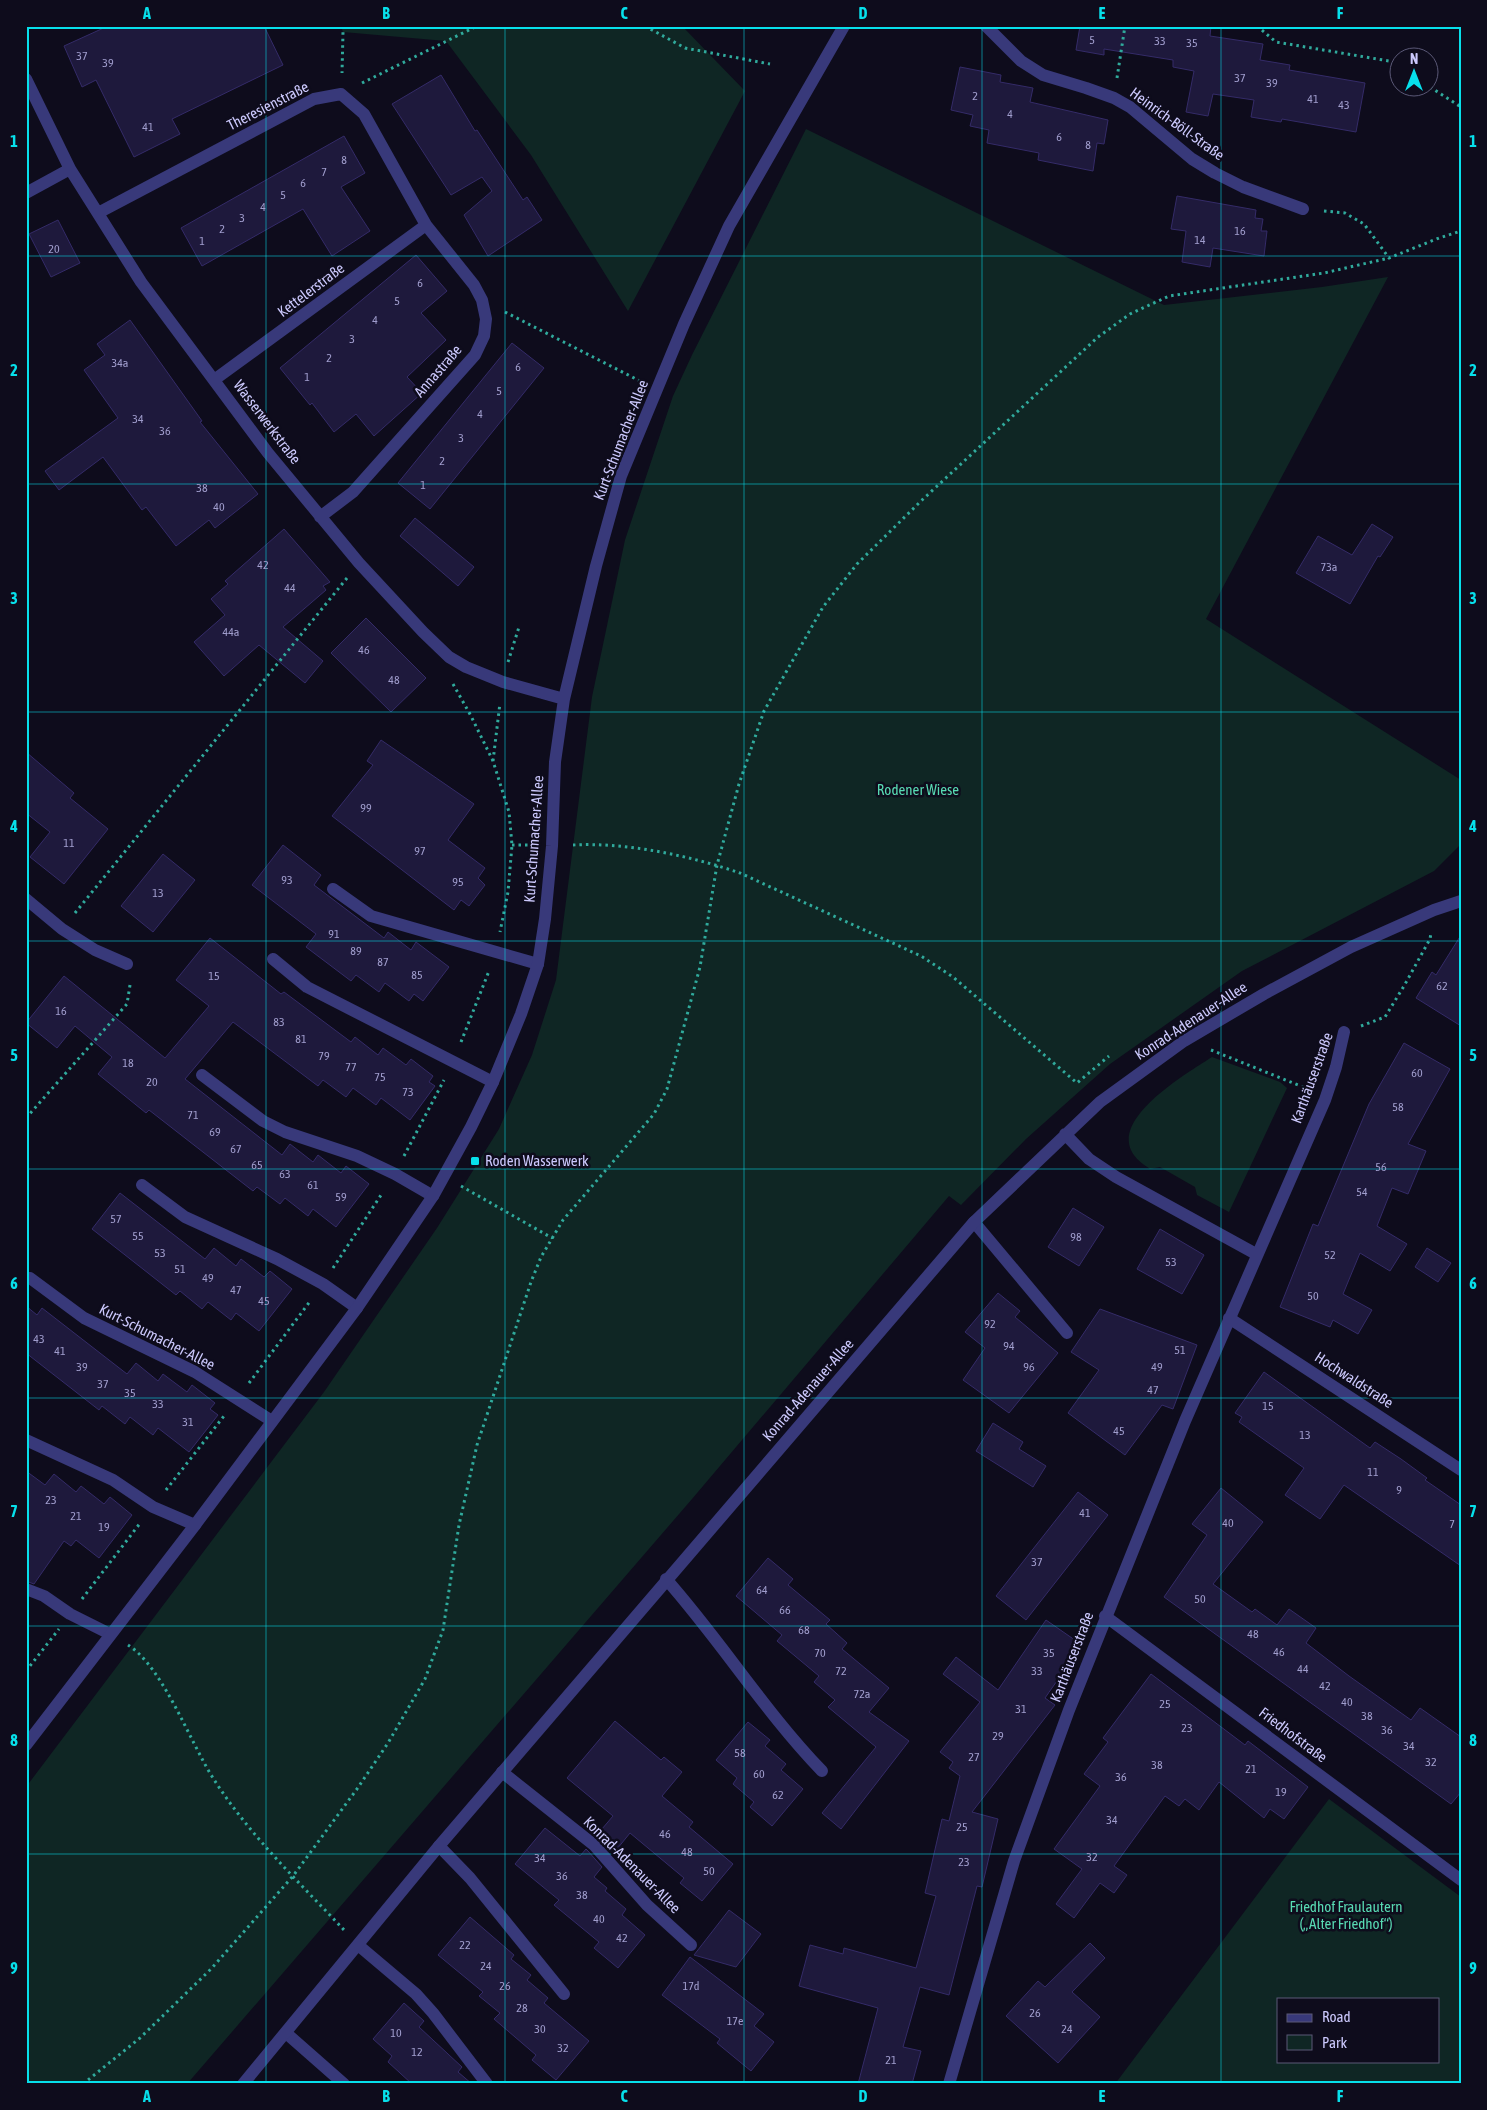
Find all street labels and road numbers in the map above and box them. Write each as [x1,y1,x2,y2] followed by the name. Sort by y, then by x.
[224,78,311,133] street label: Theresienstraße
[1127,84,1228,164] street label: Heinrich-Böll-Straße
[274,259,347,320] street label: Kettelerstraße
[410,341,465,400] street label: Annastraße
[230,376,305,467] street label: Wasserwerkstraße
[590,377,651,502] street label: Kurt-Schumacher-Allee
[521,775,546,903] street label: Kurt-Schumacher-Allee
[1132,978,1250,1063] street label: Konrad-Adenauer-Allee
[1287,1030,1336,1125] street label: Karthäuserstraße
[97,1300,218,1373] street label: Kurt-Schumacher-Allee
[759,1335,857,1444] street label: Konrad-Adenauer-Allee
[1312,1348,1397,1411] street label: Hochwaldstraße
[1047,1609,1097,1704] street label: Karthäuserstraße
[1256,1704,1331,1766] street label: Friedhofstraße
[580,1813,684,1917] street label: Konrad-Adenauer-Allee

